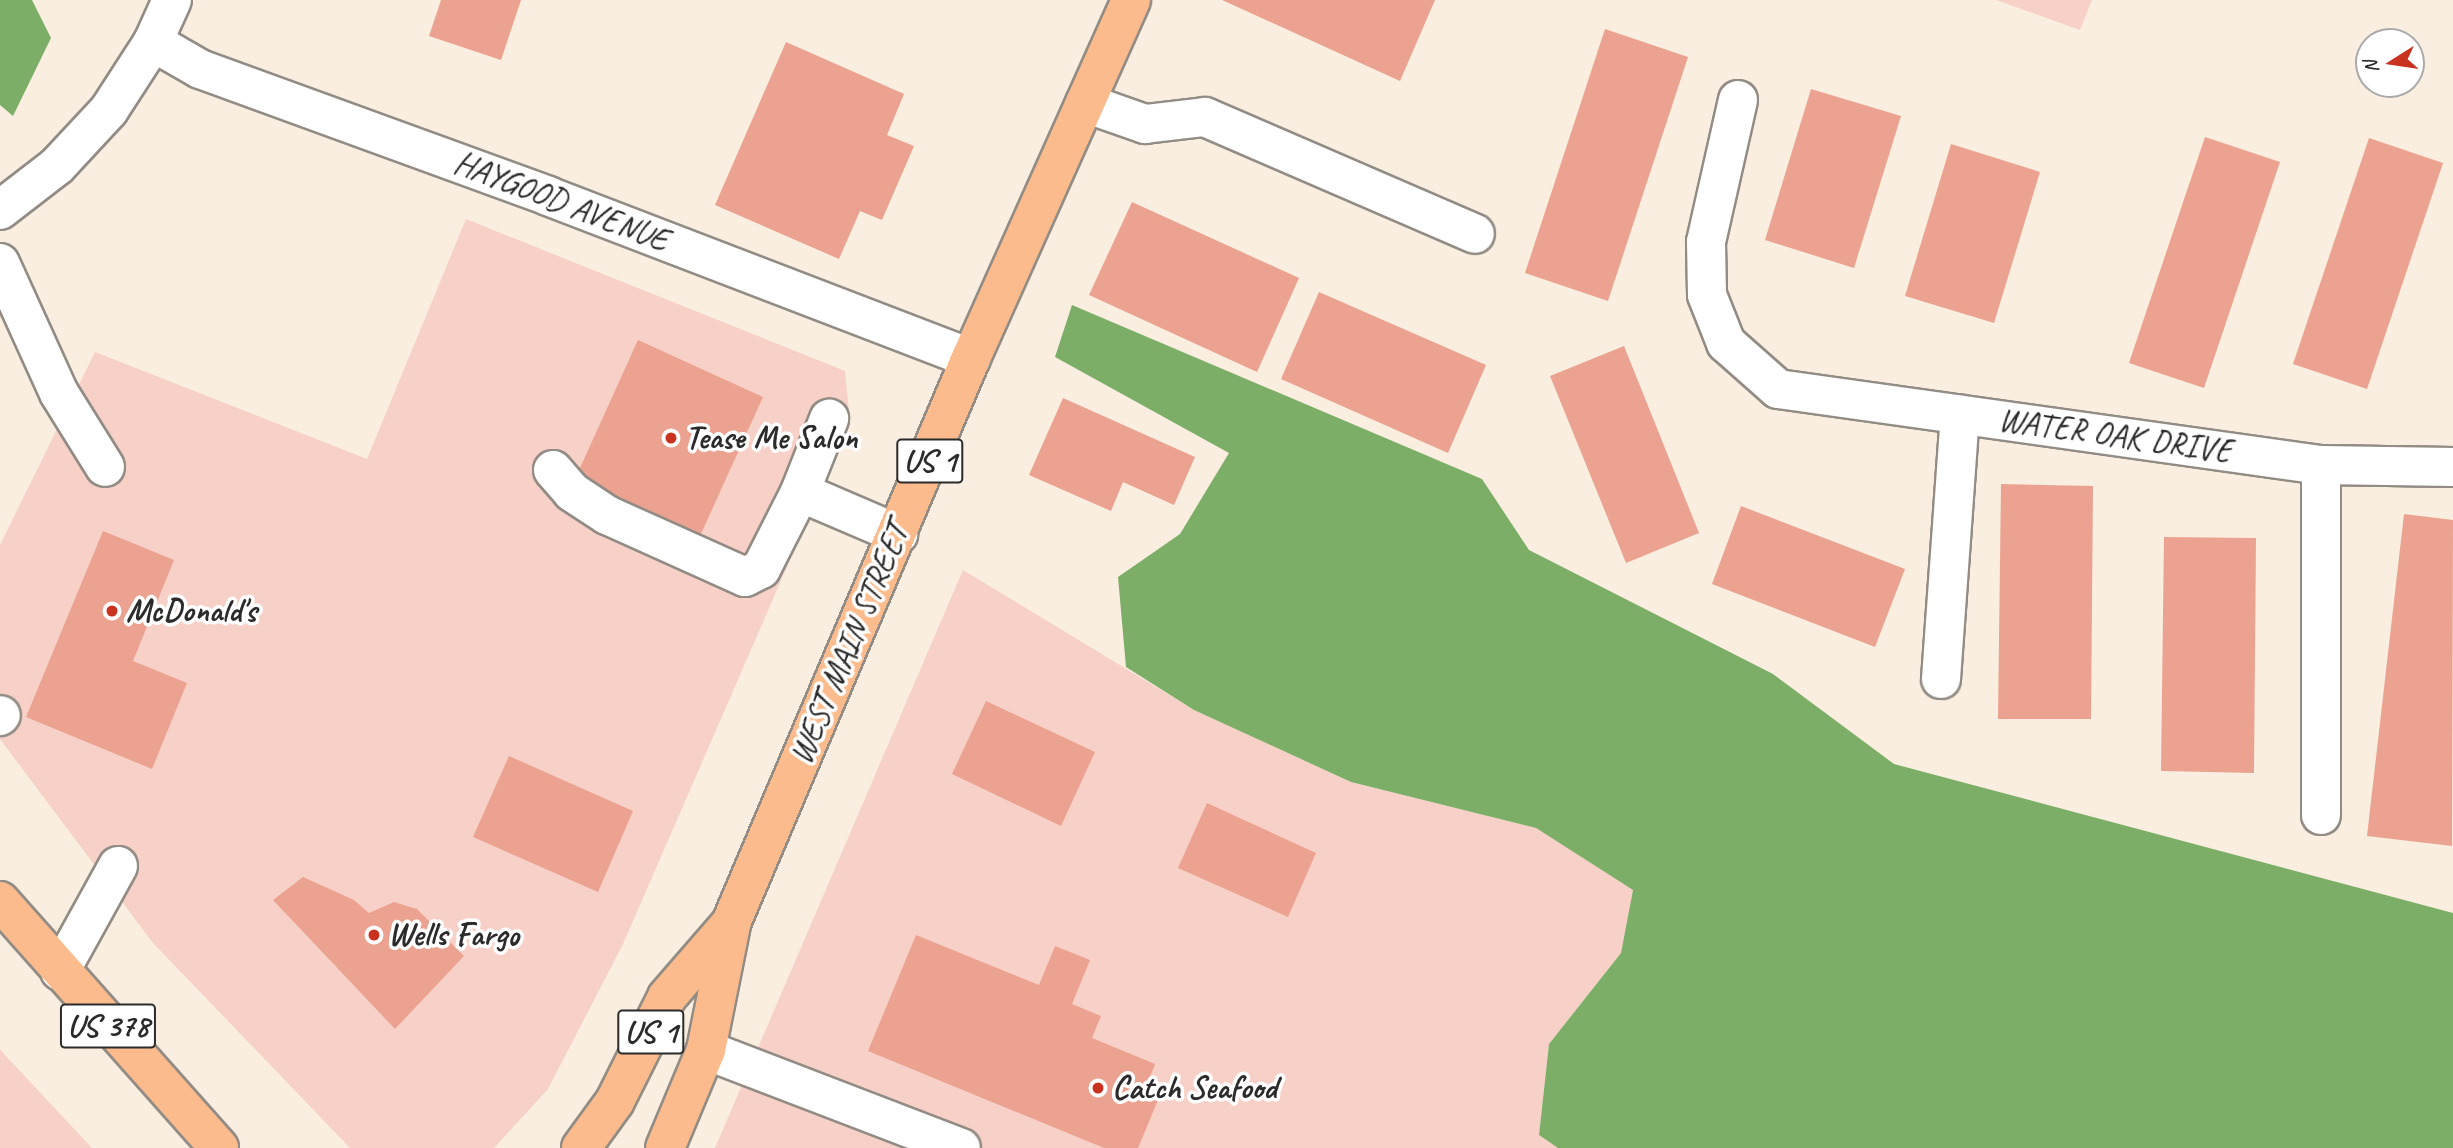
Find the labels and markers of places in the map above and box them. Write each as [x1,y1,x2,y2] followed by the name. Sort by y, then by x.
[685,418,859,458] place label: Tease Me Salon
[663,430,679,446] marker: Tease Me Salon
[126,591,257,631] place label: McDonald's
[104,603,120,619] marker: McDonald's
[388,915,520,955] place label: Wells Fargo
[366,927,382,943] marker: Wells Fargo
[1112,1068,1276,1108] place label: Catch Seafood
[1090,1080,1106,1096] marker: Catch Seafood

